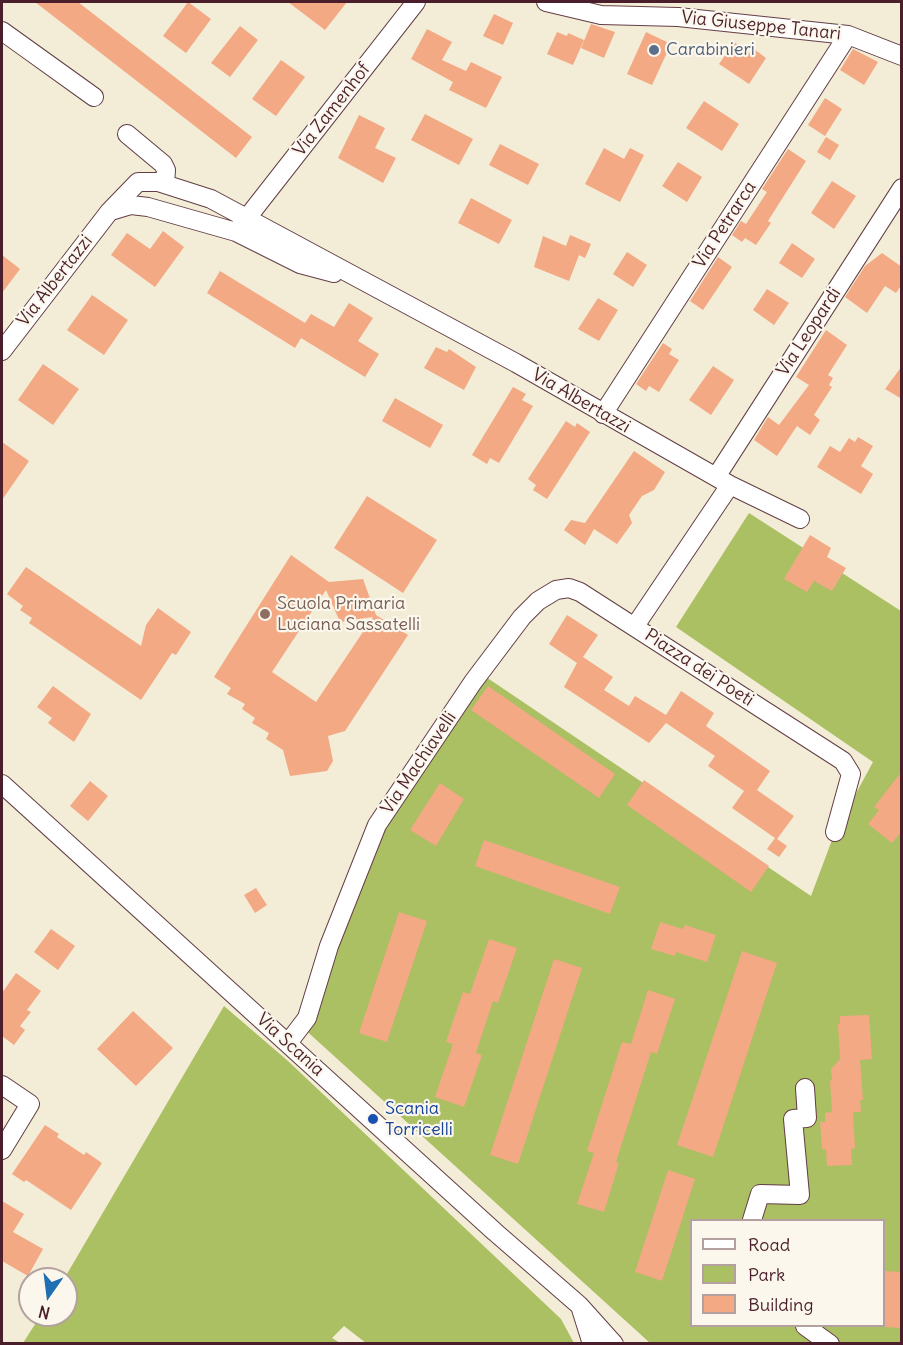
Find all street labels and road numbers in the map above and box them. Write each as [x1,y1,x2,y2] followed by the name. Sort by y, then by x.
[680,7,842,45] street label: Via Giuseppe Tanari
[289,59,375,161] street label: Via Zamenhof
[689,177,761,273] street label: Via Petrarca
[13,231,97,331] street label: Via Albertazzi
[772,284,846,380] street label: Via Leopardi
[528,364,634,438] street label: Via Albertazzi
[640,625,758,711] street label: Piazza dei Poeti
[377,708,461,818] street label: Via Machiavelli
[252,1009,328,1081] street label: Via Scania

